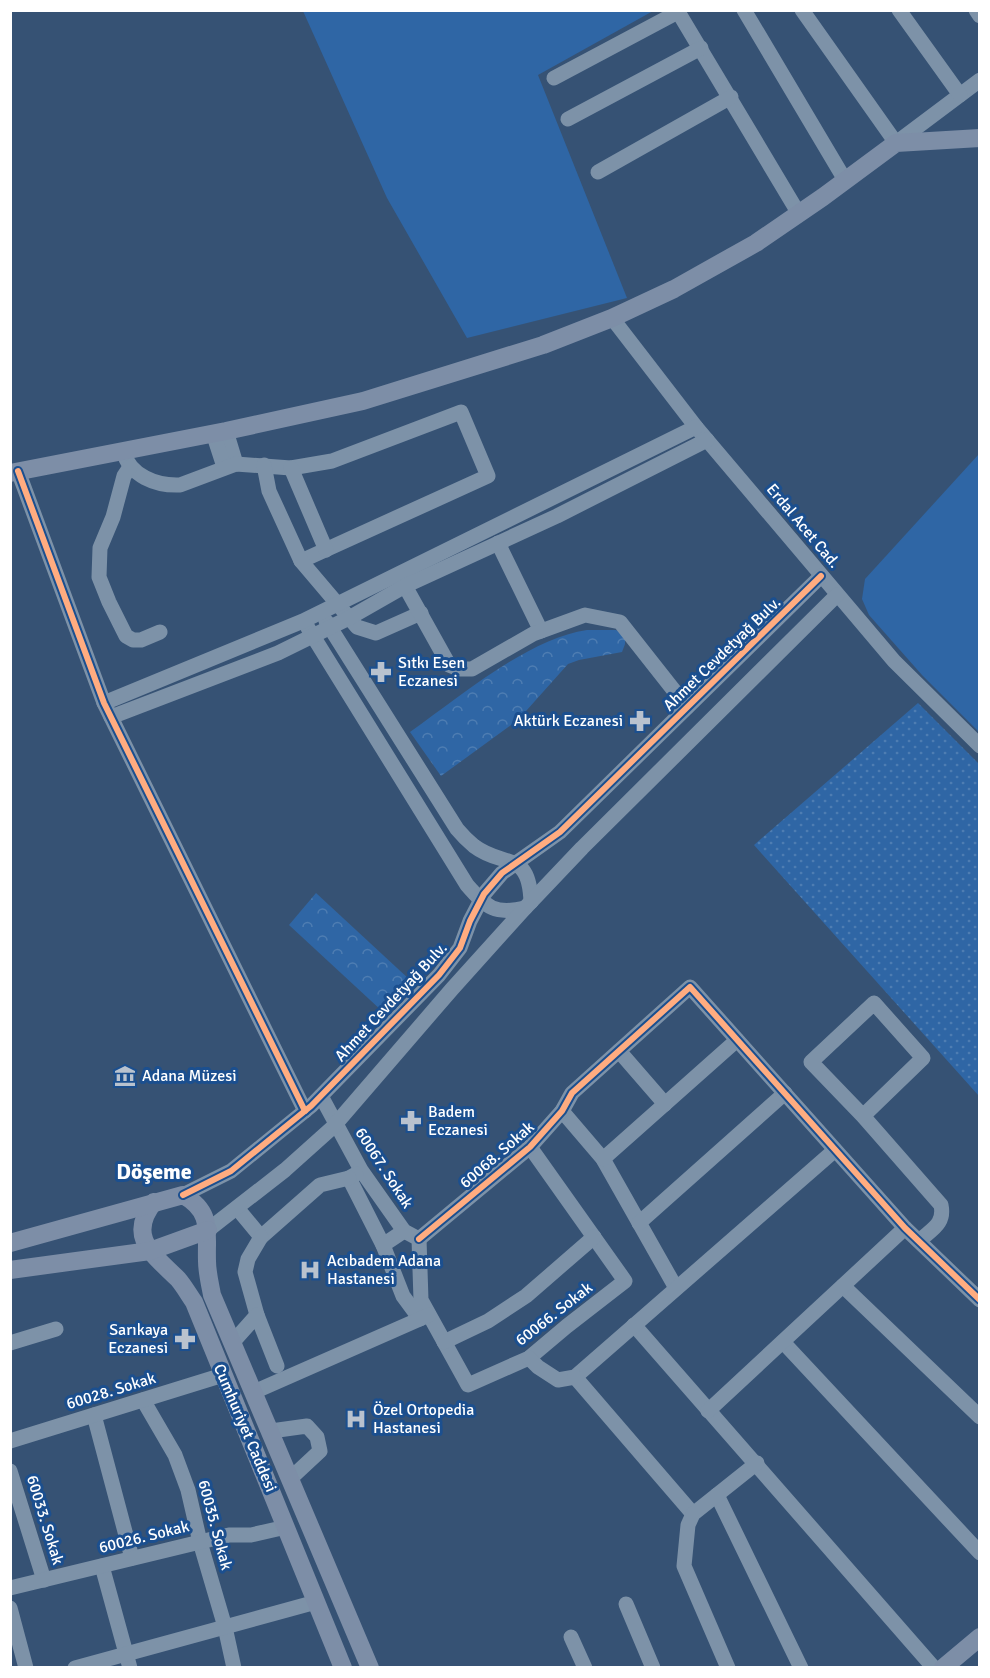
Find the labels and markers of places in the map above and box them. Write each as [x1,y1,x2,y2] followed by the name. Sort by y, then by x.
[398,653,465,691] place label: Sıtkı Esen Eczanesi
[369,660,393,684] pharmacy icon: Sıtkı Esen Eczanesi
[628,709,652,733] pharmacy icon: Aktürk Eczanesi
[514,711,623,731] place label: Aktürk Eczanesi
[113,1064,137,1088] museum icon: Adana Müzesi
[142,1066,237,1086] place label: Adana Müzesi
[428,1102,488,1140] place label: Badem Eczanesi
[399,1109,423,1133] pharmacy icon: Badem Eczanesi
[327,1251,441,1289] place label: Acıbadem Adana Hastanesi
[298,1258,322,1282] hospital icon: Acıbadem Adana Hastanesi
[108,1320,168,1358] place label: Sarıkaya Eczanesi
[173,1327,197,1351] pharmacy icon: Sarıkaya Eczanesi
[373,1400,474,1438] place label: Özel Ortopedia Hastanesi
[344,1407,368,1431] hospital icon: Özel Ortopedia Hastanesi

